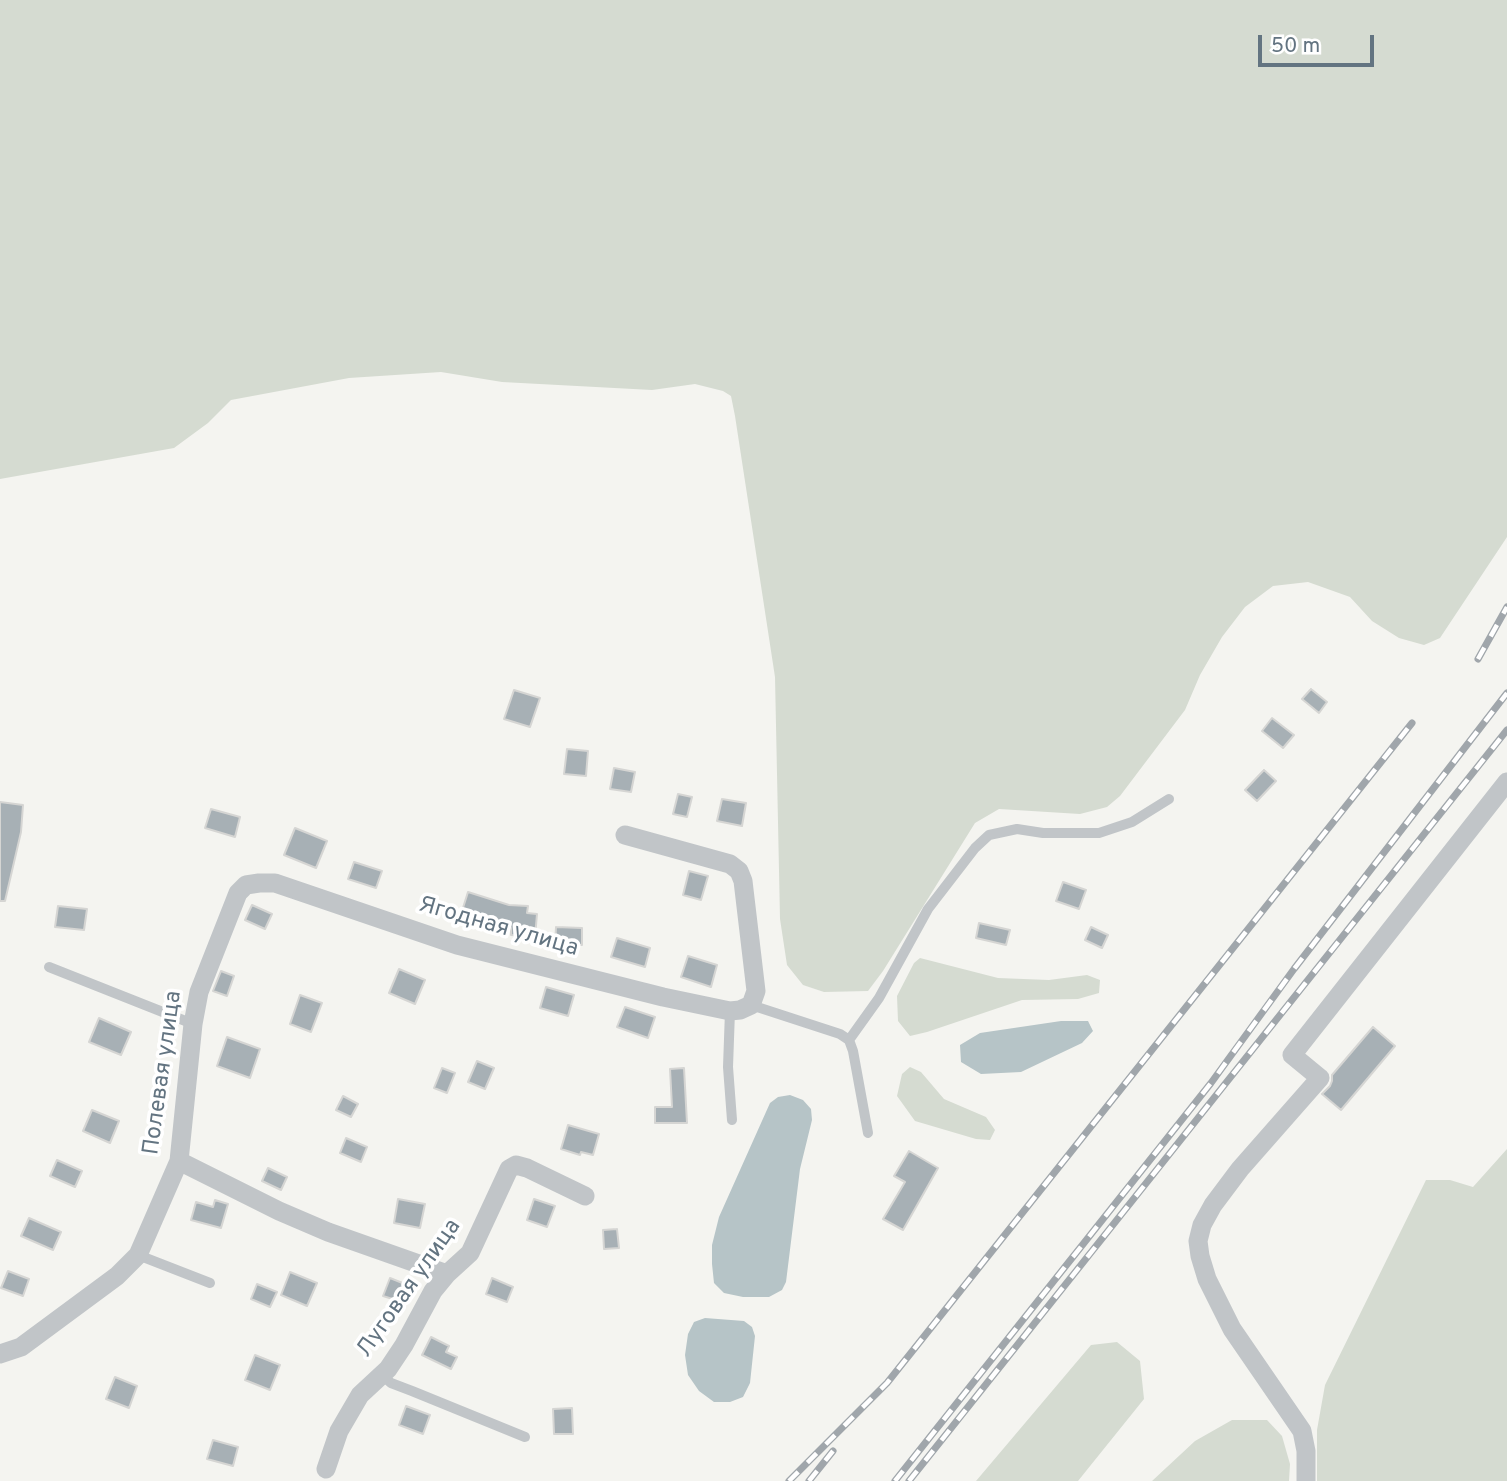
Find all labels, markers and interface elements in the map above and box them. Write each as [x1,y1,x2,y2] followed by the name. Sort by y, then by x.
[1262,21,1378,65] scale bar
[1271,33,1320,60] text: 50 m
[415,892,581,964] street label: Ягодная улица
[139,989,189,1157] street label: Полевая улица
[352,1215,468,1363] street label: Луговая улица

